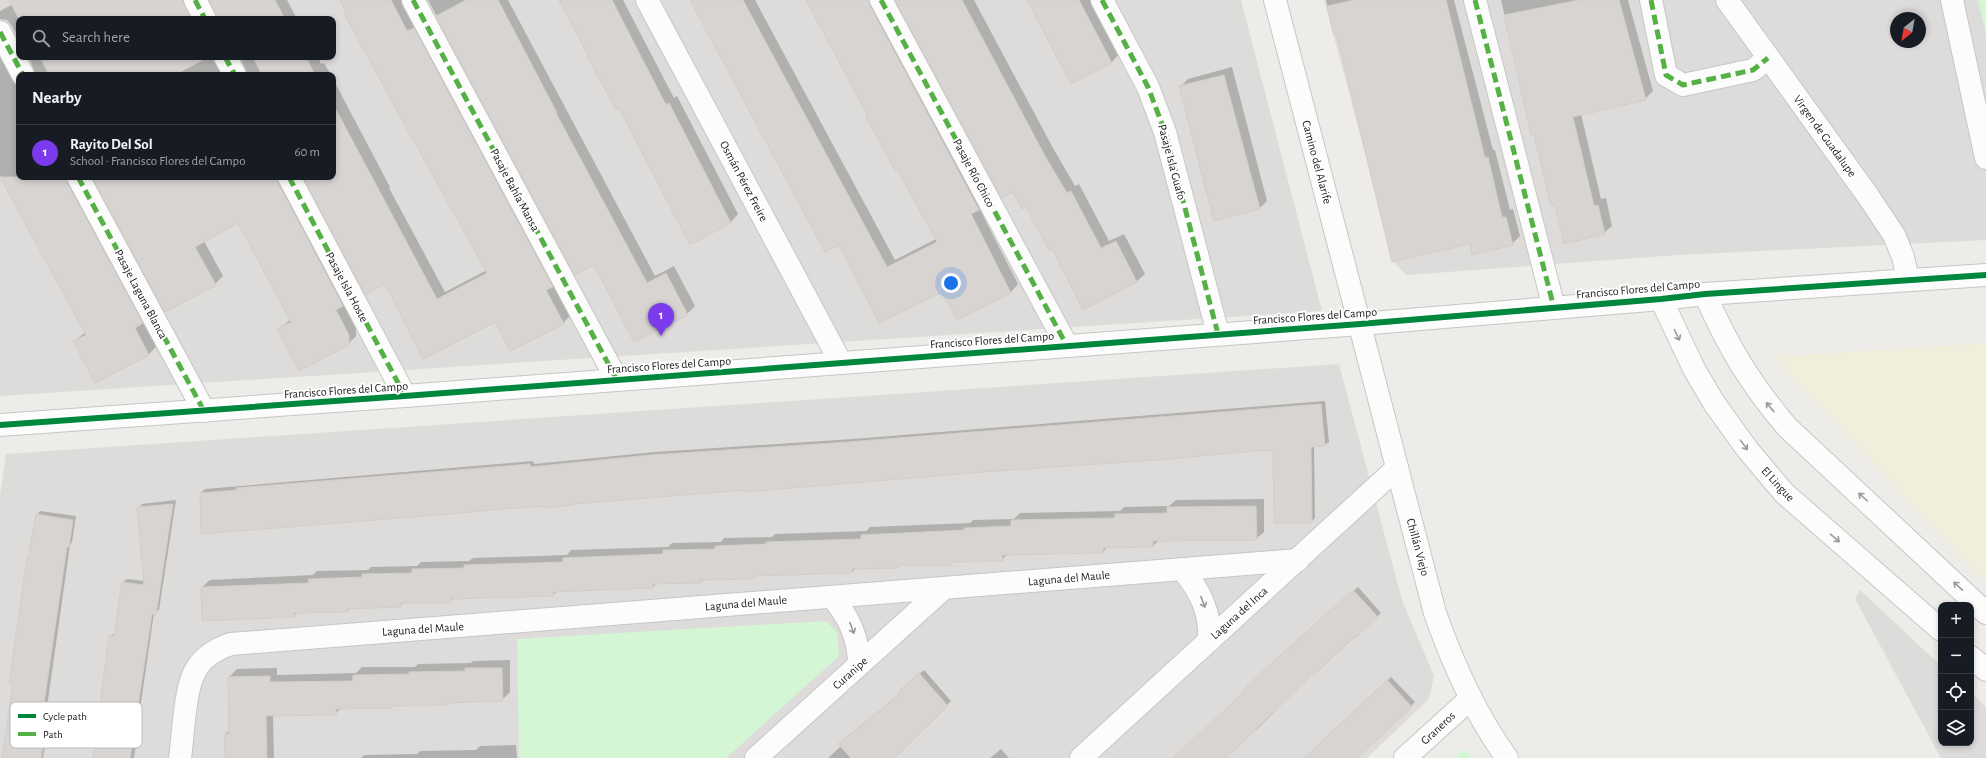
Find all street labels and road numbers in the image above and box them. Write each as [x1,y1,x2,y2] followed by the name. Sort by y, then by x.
[1791,93,1859,179] street label: Virgen de Guadalupe
[1300,119,1334,205] street label: Camino del Alarife
[1155,123,1188,202] street label: Pasaje Isla Guafo
[950,137,997,210] street label: Pasaje Río Chico
[718,139,770,223] street label: Osmán Pérez Freire
[487,147,542,234] street label: Pasaje Bahía Mansa
[112,247,170,342] street label: Pasaje Laguna Blanca
[323,250,371,325] street label: Pasaje Isla Hoste
[1576,278,1701,300] street label: Francisco Flores del Campo
[1253,306,1378,326] street label: Francisco Flores del Campo
[930,330,1055,350] street label: Francisco Flores del Campo
[607,355,732,375] street label: Francisco Flores del Campo
[284,380,409,400] street label: Francisco Flores del Campo
[1759,464,1797,504] street label: El Lingue
[1404,517,1431,577] street label: Chillán Viejo
[1027,568,1111,588] street label: Laguna del Maule
[1208,584,1270,642] street label: Laguna del Inca
[704,593,788,613] street label: Laguna del Maule
[382,620,464,638] street label: Laguna del Maule
[830,654,870,692] street label: Curanipe
[1419,709,1457,747] street label: Graneros

